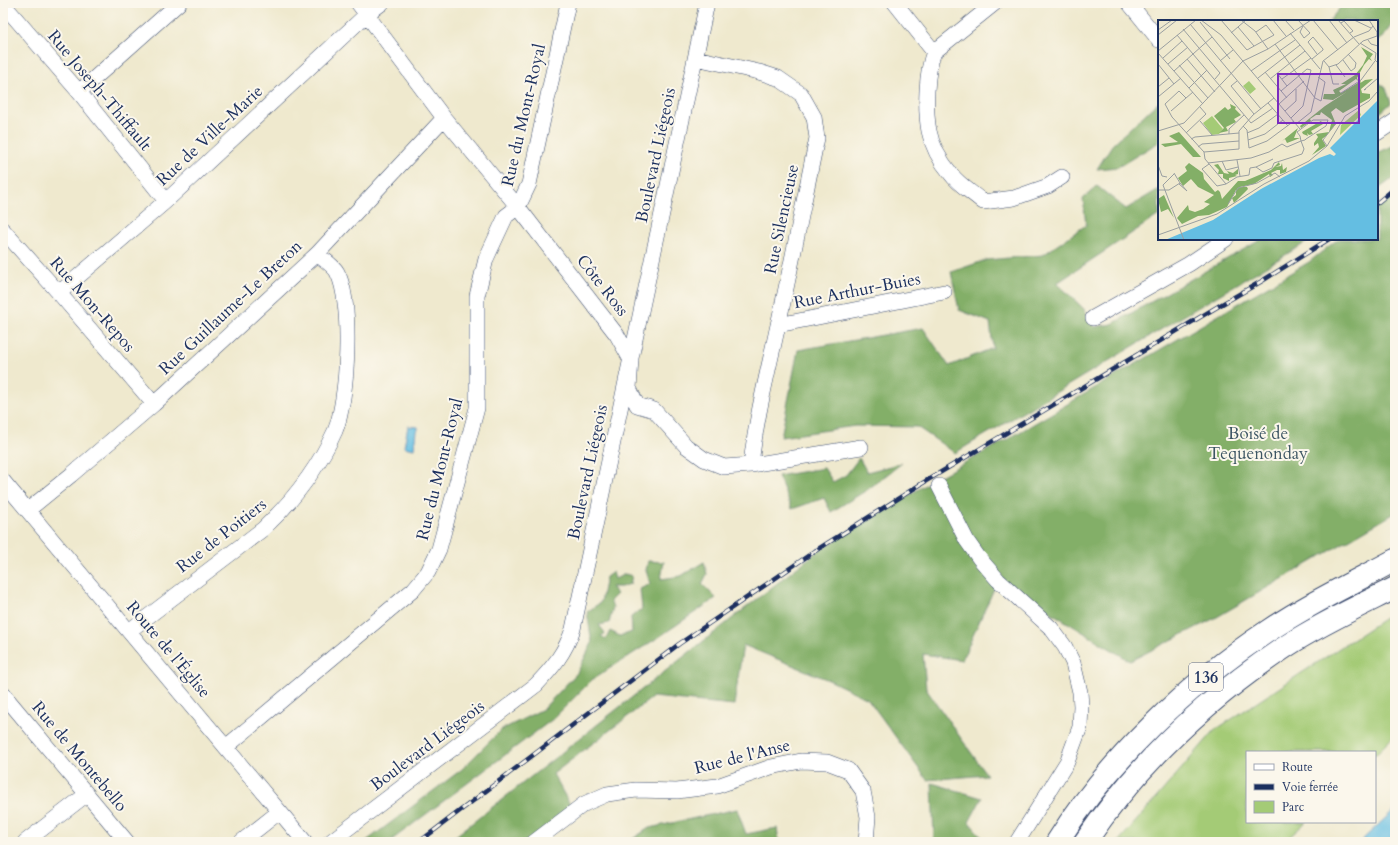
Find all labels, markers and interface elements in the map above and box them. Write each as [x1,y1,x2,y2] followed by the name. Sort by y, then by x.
[1158,20,1378,240] inset map
[42,25,157,156] street label: Rue Joseph-Thiffault
[496,41,551,189] street label: Rue du Mont-Royal
[151,80,268,191] street label: Rue de Ville-Marie
[630,85,681,225] street label: Boulevard Liégeois
[759,162,804,276] street label: Rue Silencieuse
[154,235,307,380] street label: Rue Guillaume-Le Breton
[571,250,634,321] street label: Côte Ross
[45,252,141,357] street label: Rue Mon-Repos
[792,267,923,314] street label: Rue Arthur-Buies
[411,395,468,543] street label: Rue du Mont-Royal
[562,402,613,542] street label: Boulevard Liégeois
[1208,422,1308,465] park label: Boisé de Tequenonday
[171,493,271,578] street label: Rue de Poitiers
[121,596,216,703] street label: Route de l'Église
[1189,663,1223,691] road number: 136
[365,695,489,796] street label: Boulevard Liégeois
[27,696,133,816] street label: Rue de Montebello
[692,733,792,780] street label: Rue de l'Anse
[1246,751,1376,823] legend
[1282,759,1313,775] text: Route
[1282,779,1338,795] text: Voie ferrée
[1282,799,1305,815] text: Parc

